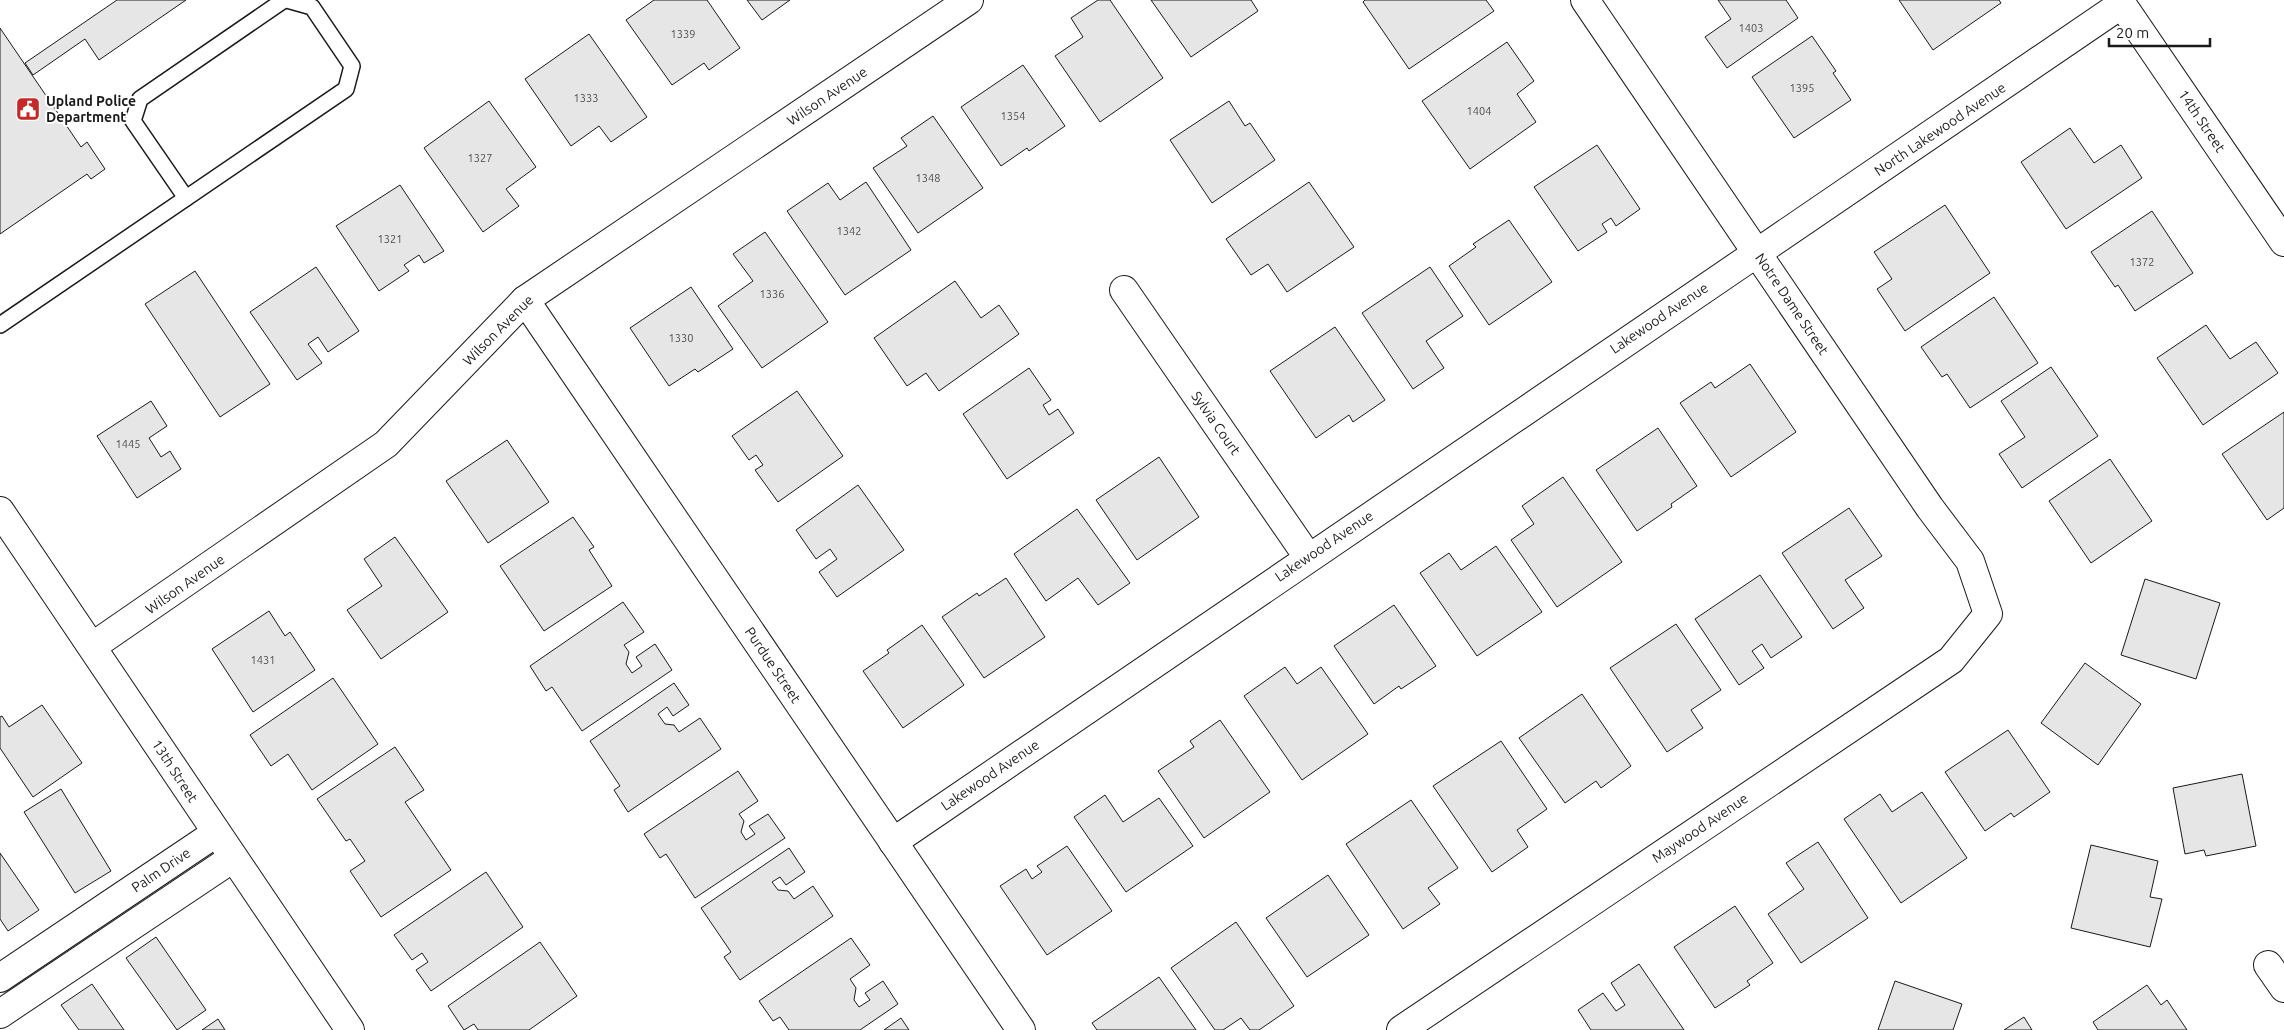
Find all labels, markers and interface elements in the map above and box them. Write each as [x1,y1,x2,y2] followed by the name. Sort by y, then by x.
[2109,15,2210,47] scale bar
[1739,22,1763,34] house number: 1403
[2116,24,2149,41] text: 20 m
[671,28,695,40] house number: 1339
[784,63,870,129] street label: Wilson Avenue
[1871,79,2009,179] street label: North Lakewood Avenue
[1790,82,1814,94] house number: 1395
[2175,87,2229,156] street label: 14th Street
[574,92,598,104] house number: 1333
[46,93,136,125] place label: Upland Police Department
[15,96,41,122] public building icon: Upland Police Department
[1467,105,1491,117] house number: 1404
[1001,110,1025,122] house number: 1354
[468,152,492,164] house number: 1327
[916,172,940,184] house number: 1348
[837,225,861,237] house number: 1342
[378,233,402,245] house number: 1321
[1752,250,1832,358] street label: Notre Dame Street
[2130,256,2154,268] house number: 1372
[1607,279,1711,357] street label: Lakewood Avenue
[760,288,784,300] house number: 1336
[459,291,537,369] street label: Wilson Avenue
[669,332,693,344] house number: 1330
[1188,388,1244,458] street label: Sylvia Court
[116,438,140,450] house number: 1445
[1272,507,1376,585] street label: Lakewood Avenue
[142,551,228,617] street label: Wilson Avenue
[742,624,804,706] street label: Purdue Street
[251,654,275,666] house number: 1431
[938,736,1042,814] street label: Lakewood Avenue
[149,737,201,806] street label: 13th Street
[1649,790,1751,866] street label: Maywood Avenue
[129,844,193,896] street label: Palm Drive

